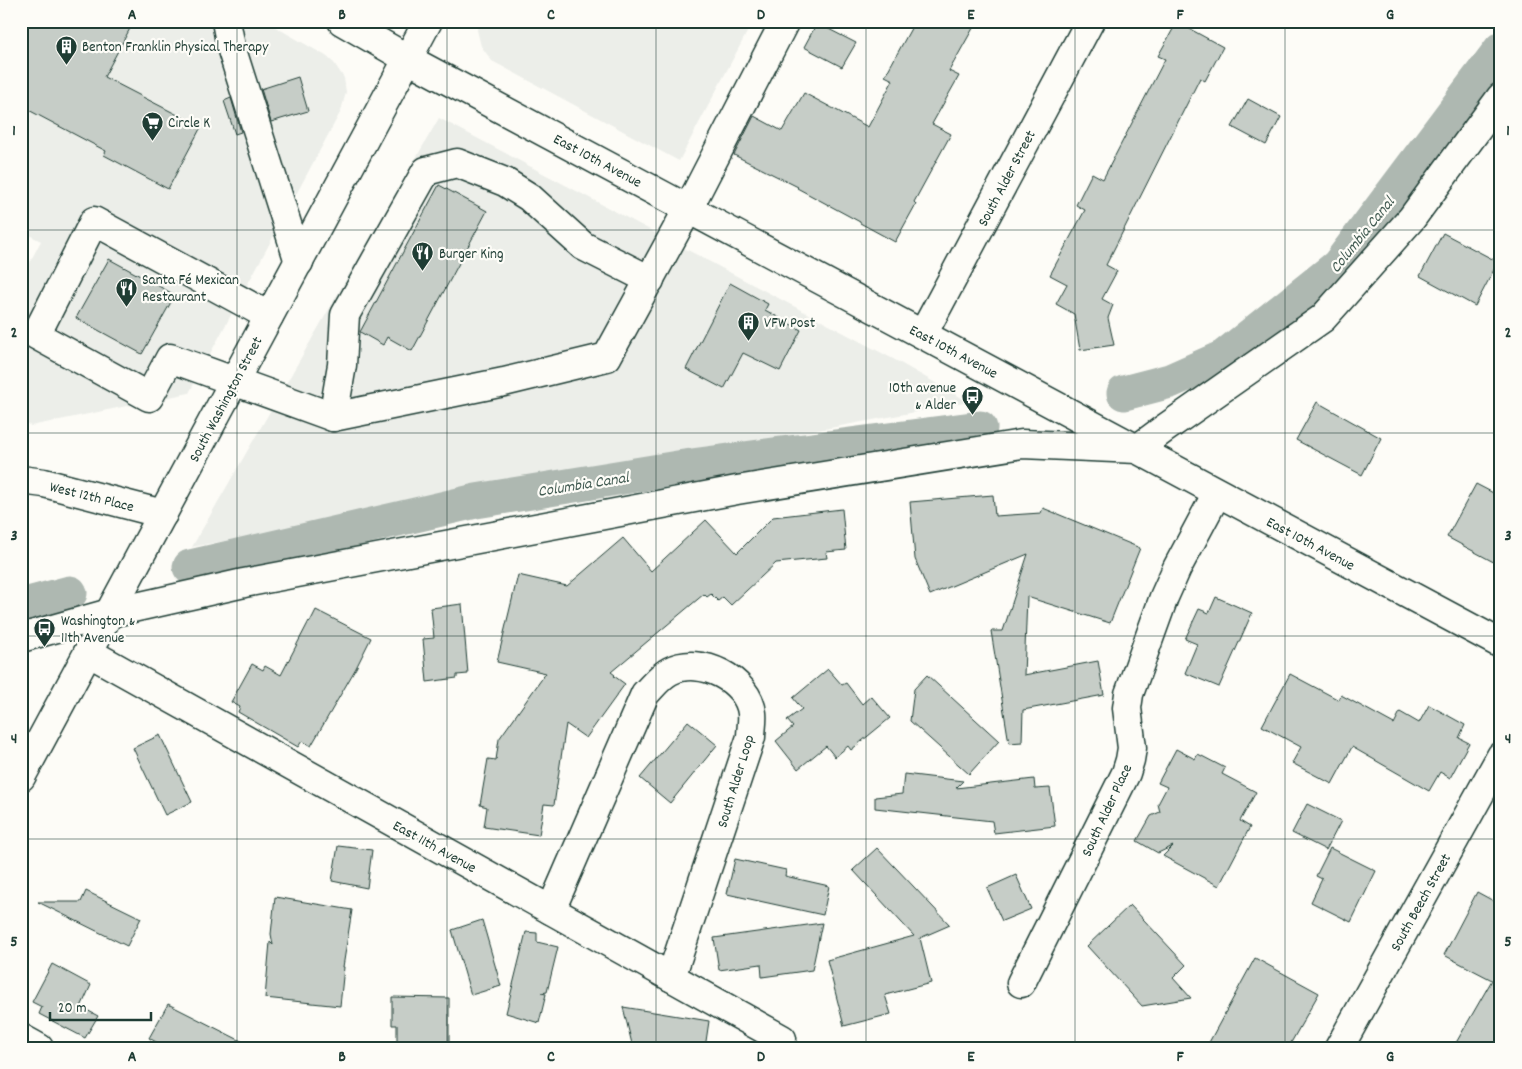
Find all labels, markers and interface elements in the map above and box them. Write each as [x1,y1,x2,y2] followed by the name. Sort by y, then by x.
[128,4,137,27] text: A
[338,4,346,27] text: B
[547,4,555,27] text: C
[757,4,766,27] text: D
[967,4,975,27] text: E
[1176,4,1184,27] text: F
[1386,4,1394,27] text: G
[54,34,78,65] building icon: Benton Franklin Physical Therapy
[82,37,269,59] place label: Benton Franklin Physical Therapy
[140,110,164,141] supermarket icon: Circle K
[168,113,210,135] place label: Circle K
[12,120,16,143] text: 1
[1506,120,1510,143] text: 1
[973,126,1043,231] street label: South Alder Street
[549,129,646,195] street label: East 10th Avenue
[1325,192,1402,279] water label: Columbia Canal
[411,241,435,272] restaurant icon: Burger King
[439,244,504,266] place label: Burger King
[142,270,239,309] place label: Santa Fé Mexican Restaurant
[114,276,138,307] restaurant icon: Santa Fé Mexican Restaurant
[736,310,760,341] building icon: VFW Post
[764,313,816,335] place label: VFW Post
[905,320,1002,386] street label: East 10th Avenue
[11,322,18,345] text: 2
[1505,322,1512,345] text: 2
[184,333,269,467] street label: South Washington Street
[889,378,956,417] place label: 10th avenue & Alder
[960,384,984,415] bus stop icon: 10th avenue & Alder
[536,467,632,504] water label: Columbia Canal
[47,477,136,519] street label: West 12th Place
[1262,512,1359,578] street label: East 10th Avenue
[10,525,18,548] text: 3
[1504,525,1512,548] text: 3
[61,611,135,650] place label: Washington & 11th Avenue
[33,617,57,648] bus stop icon: Washington & 11th Avenue
[11,728,17,751] text: 4
[1505,728,1511,751] text: 4
[712,732,762,831] street label: South Alder Loop
[1077,761,1139,861] street label: South Alder Place
[388,816,480,880] street label: East 11th Avenue
[1386,850,1458,956] street label: South Beech Street
[10,931,18,954] text: 5
[1504,931,1512,954] text: 5
[50,989,151,1021] scale bar
[58,998,86,1020] text: 20 m
[128,1046,137,1069] text: A
[338,1046,346,1069] text: B
[547,1046,555,1069] text: C
[757,1046,766,1069] text: D
[967,1046,975,1069] text: E
[1176,1046,1184,1069] text: F
[1386,1046,1394,1069] text: G

